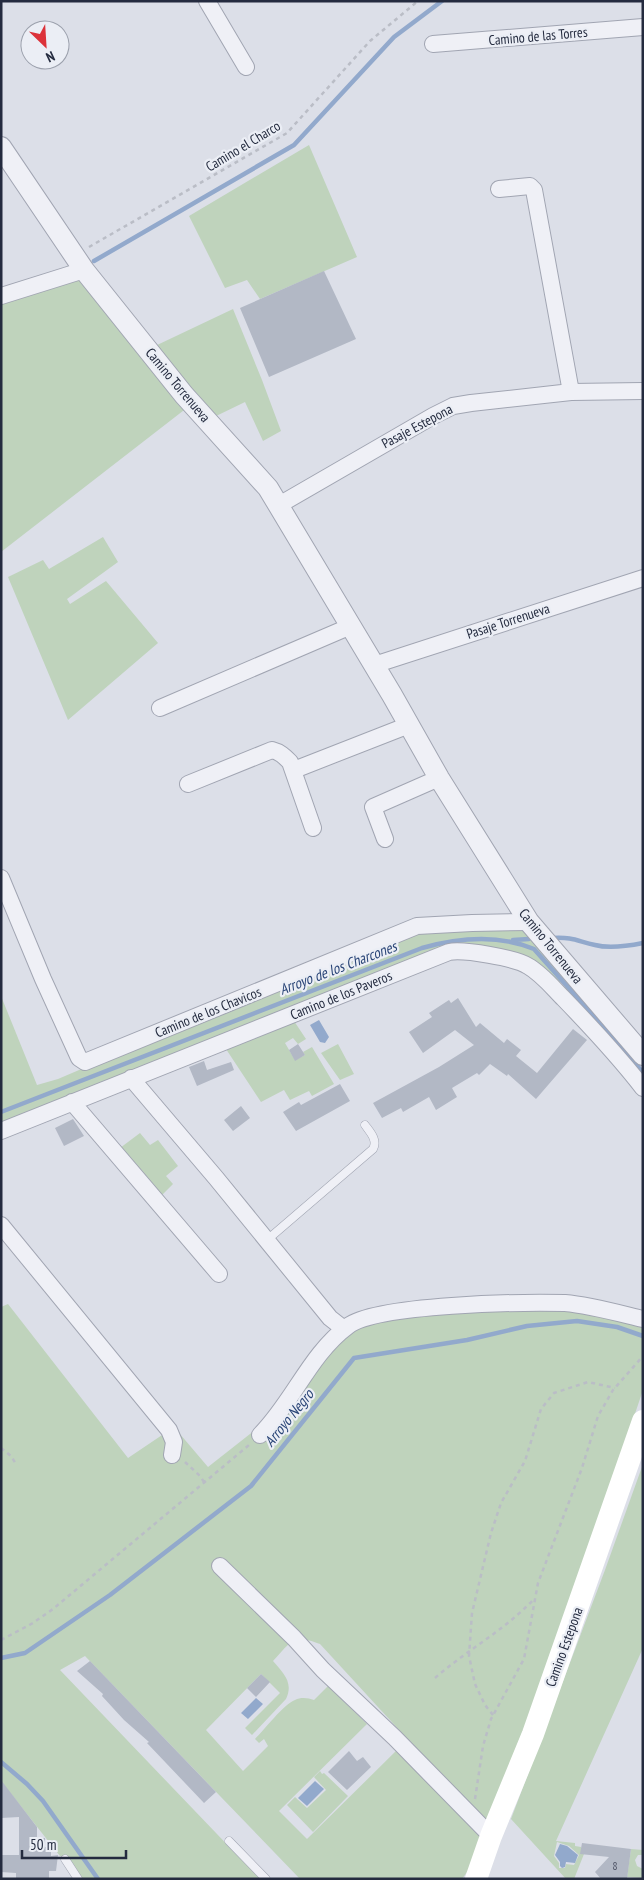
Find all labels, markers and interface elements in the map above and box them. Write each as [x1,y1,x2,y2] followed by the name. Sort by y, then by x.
[20,20,70,70] north arrow
[488,23,588,49] street label: Camino de las Torres
[43,47,58,67] text: N
[202,117,284,175] street label: Camino el Charco
[142,344,214,426] street label: Camino Torrenueva
[378,400,456,452] street label: Pasaje Estepona
[464,599,552,643] street label: Pasaje Torrenueva
[515,905,587,987] street label: Camino Torrenueva
[277,936,401,999] water label: Arroyo de los Charcones
[287,966,395,1024] street label: Camino de los Paveros
[152,982,264,1042] street label: Camino de los Chavicos
[260,1384,318,1450] water label: Arroyo Negro
[541,1605,587,1689] street label: Camino Estepona
[22,1828,126,1860] scale bar
[30,1835,56,1854] text: 50 m
[613,1859,618,1873] house number: 8

